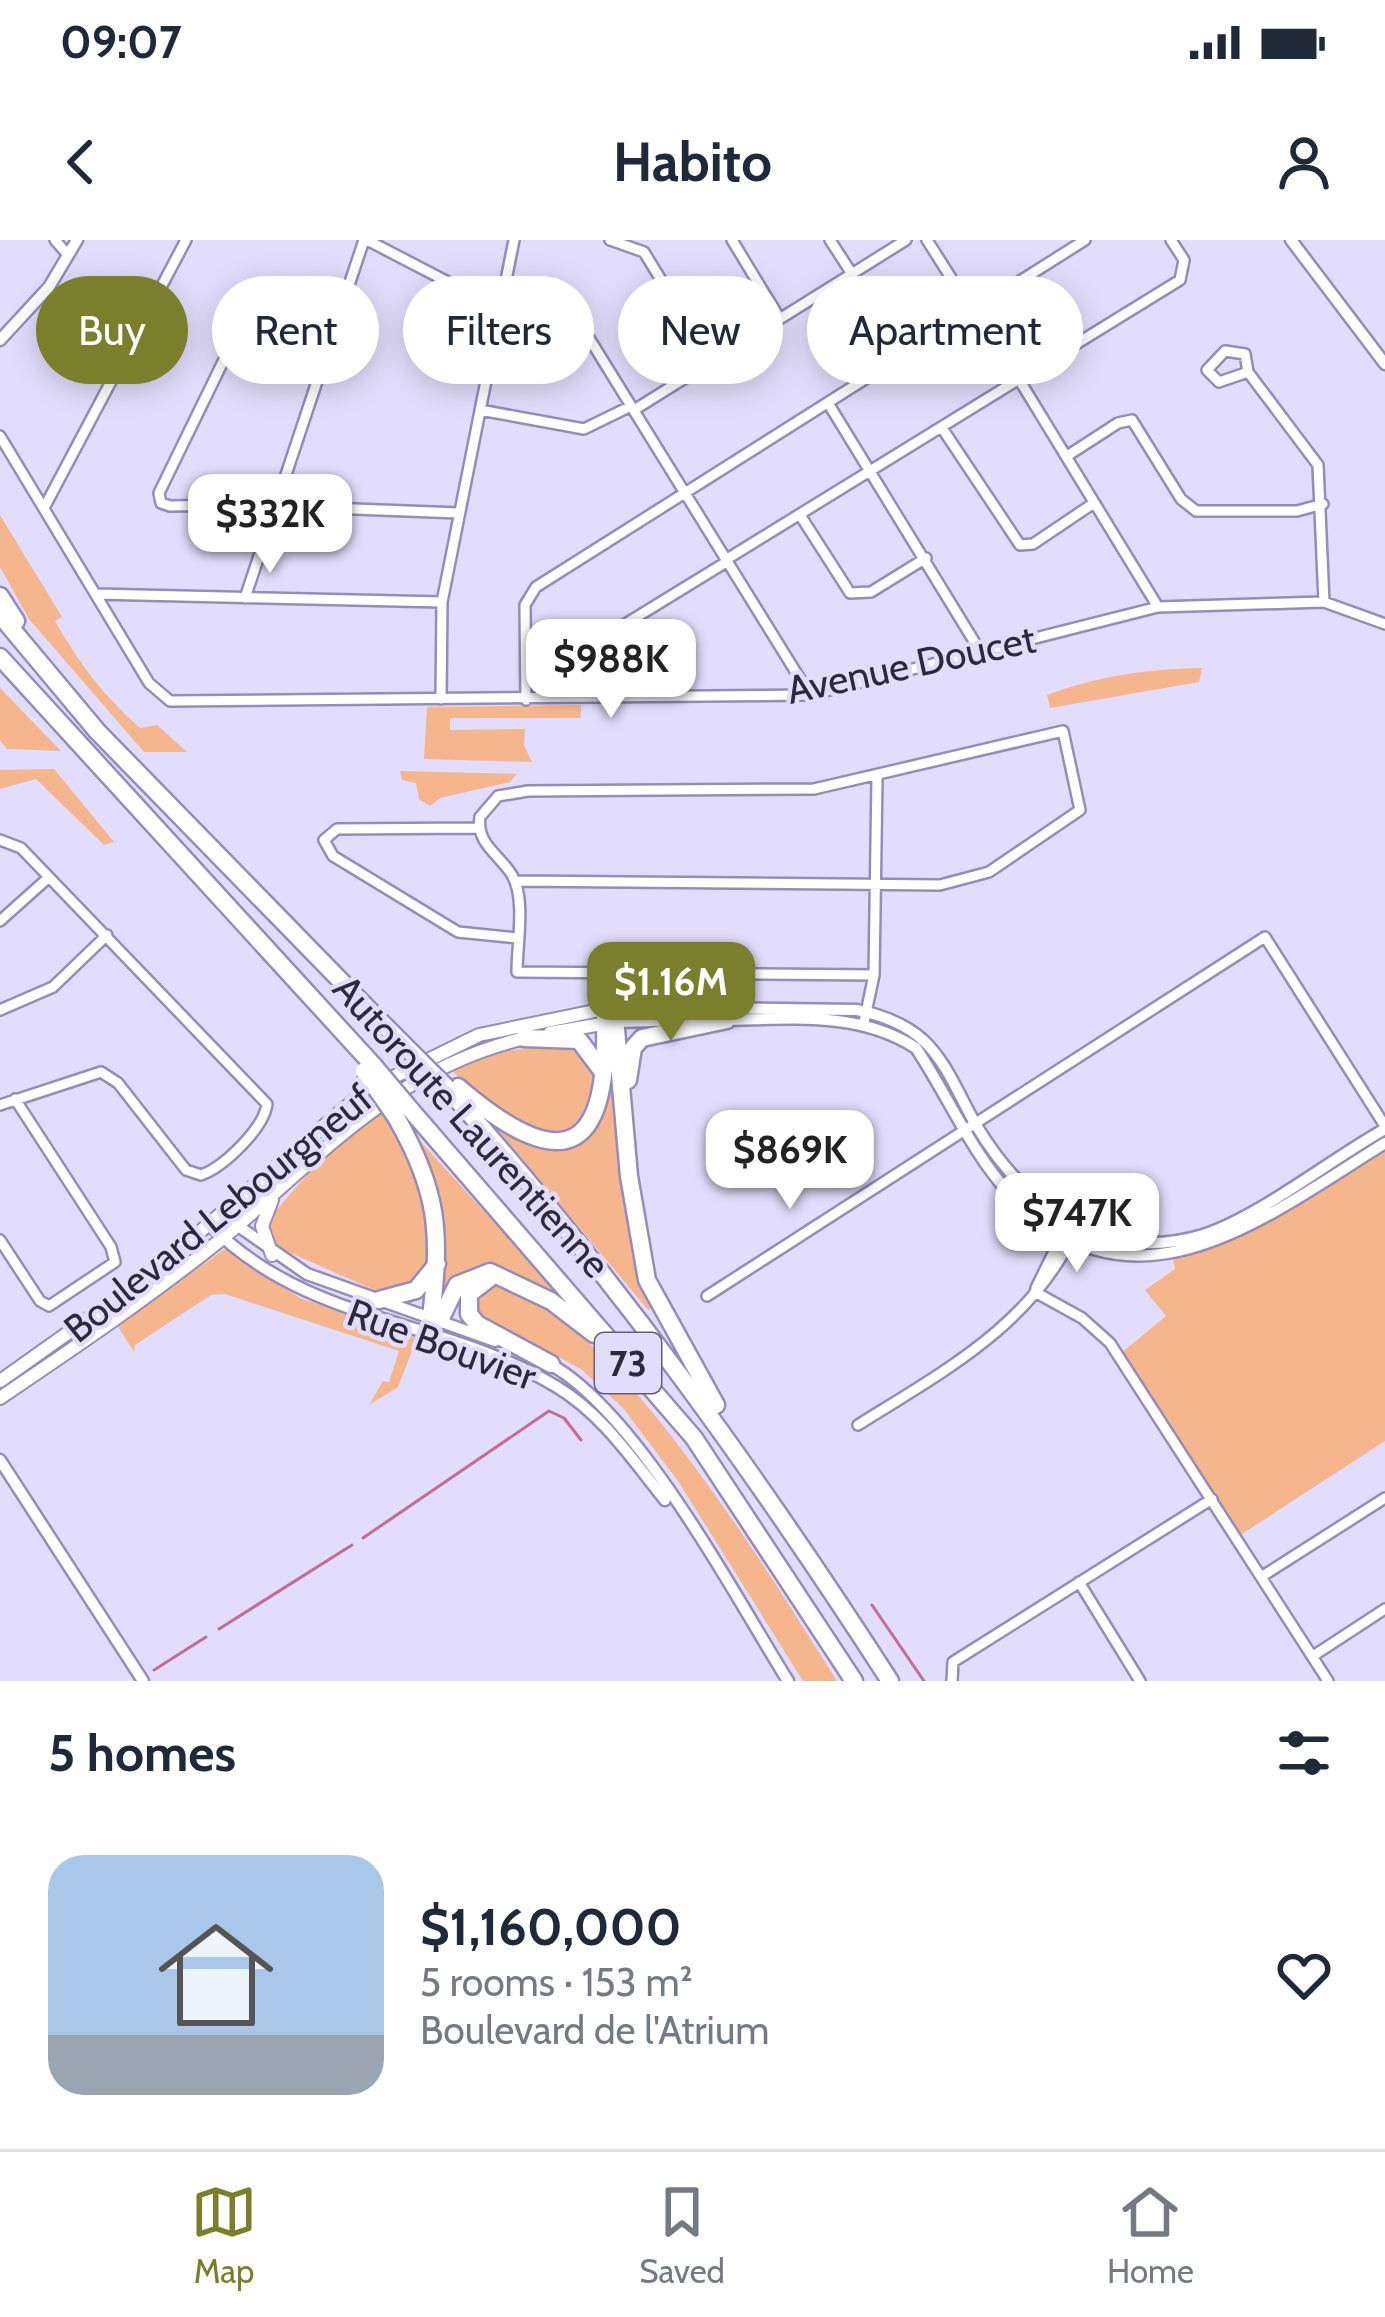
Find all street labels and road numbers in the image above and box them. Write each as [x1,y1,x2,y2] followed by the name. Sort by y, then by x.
[782,614,1040,714] street label: Avenue Doucet
[323,965,621,1287] street label: Autoroute Laurentienne
[54,1074,382,1352] street label: Boulevard Lebourgneuf
[341,1288,543,1400] street label: Rue Bouvier
[595,1333,661,1393] road number: 73

